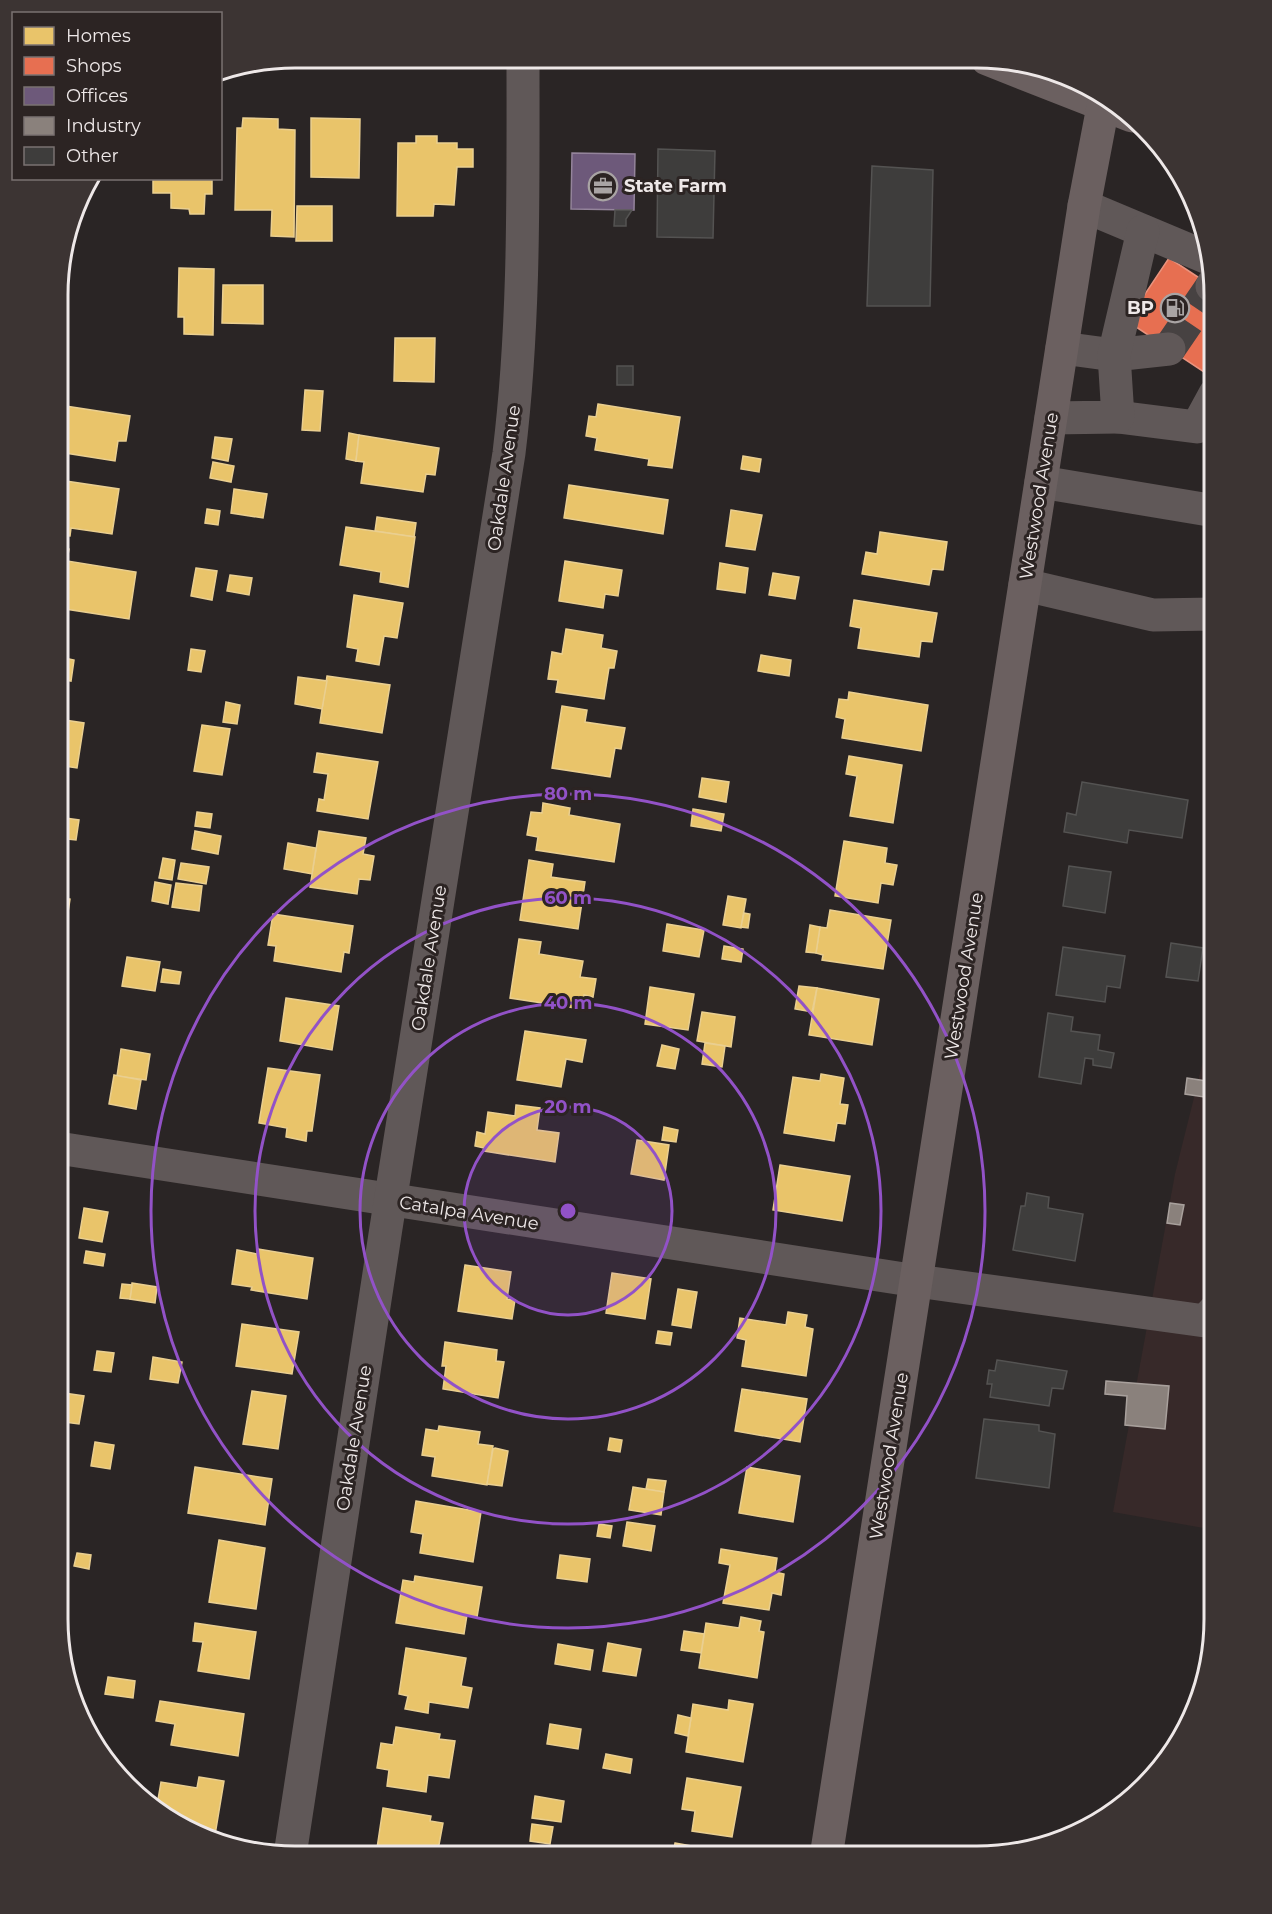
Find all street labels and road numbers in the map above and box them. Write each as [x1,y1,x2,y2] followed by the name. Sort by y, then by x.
[483,403,525,552] street label: Oakdale Avenue
[1015,411,1063,581] street label: Westwood Avenue
[407,883,451,1032] street label: Oakdale Avenue
[940,891,988,1061] street label: Westwood Avenue
[398,1191,541,1235] street label: Catalpa Avenue
[332,1363,376,1512] street label: Oakdale Avenue
[865,1371,913,1541] street label: Westwood Avenue

